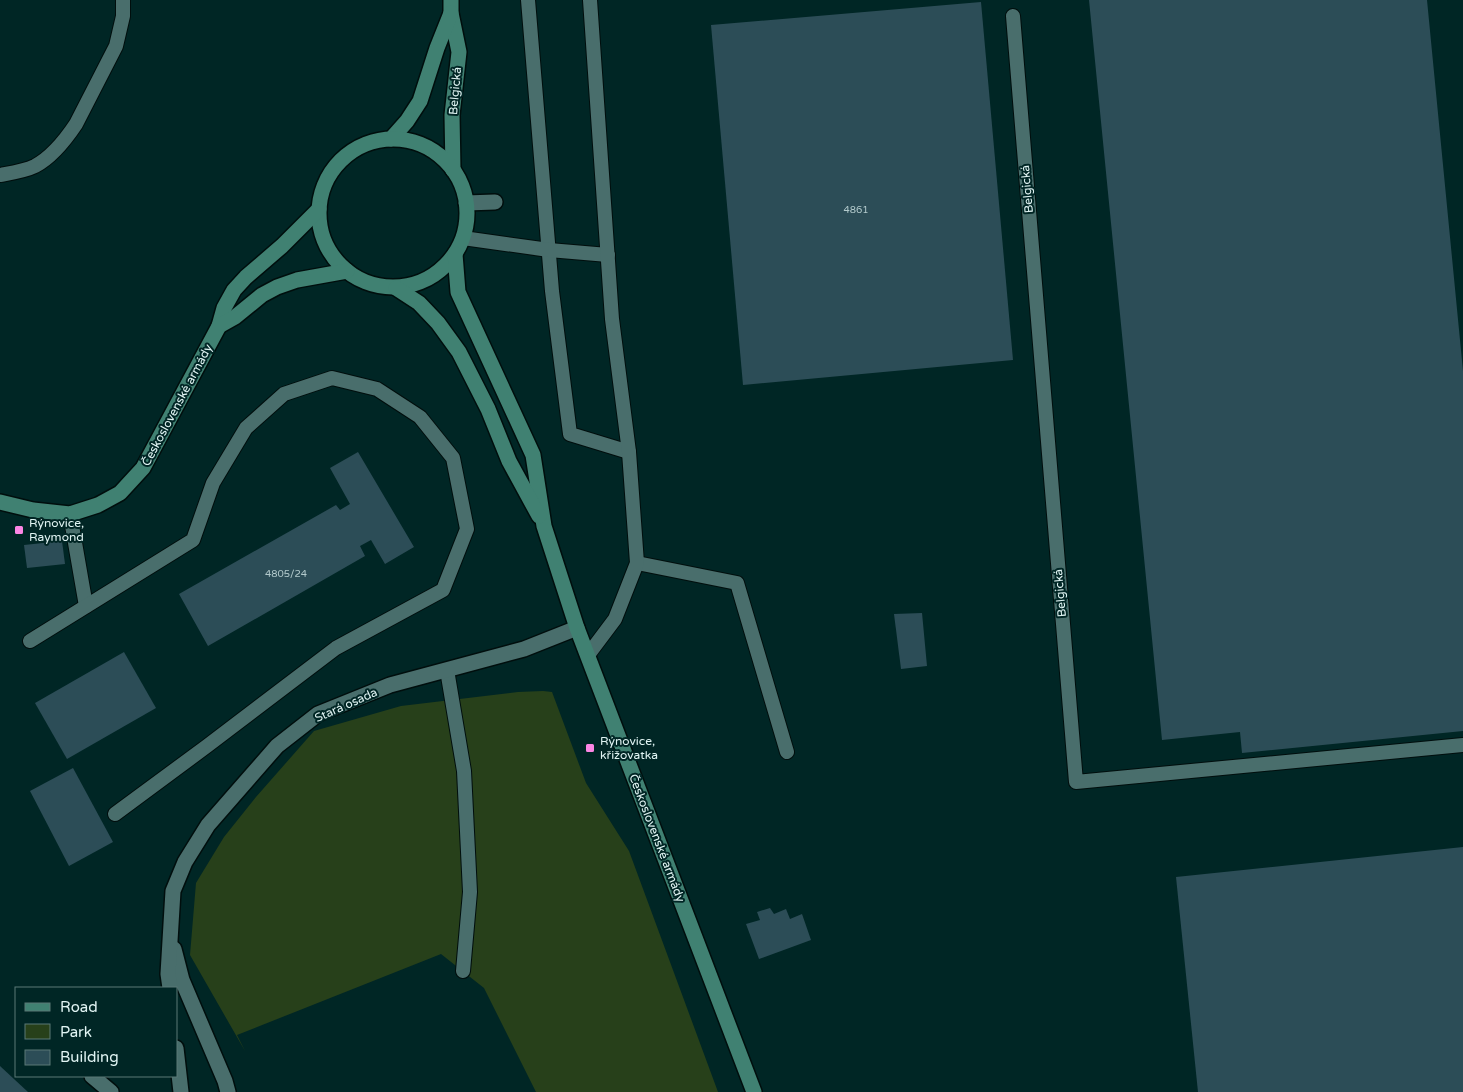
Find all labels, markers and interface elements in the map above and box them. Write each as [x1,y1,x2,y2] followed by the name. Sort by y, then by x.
[446,66,464,116] street label: Belgická
[1018,164,1036,214] street label: Belgická
[843,204,869,216] house number: 4861
[139,341,215,468] street label: Československé armády
[29,516,84,544] place label: Rýnovice, Raymond
[13,524,25,536] marker: Rýnovice, Raymond
[265,568,307,580] house number: 4805/24
[1051,568,1069,618] street label: Belgická
[313,685,379,725] street label: Stará osada
[600,734,658,762] place label: Rýnovice, křižovatka
[584,742,596,754] marker: Rýnovice, křižovatka
[626,772,688,904] street label: Československé armády
[15,987,178,1077] legend
[60,998,98,1016] text: Road
[60,1023,92,1041] text: Park
[60,1048,119,1066] text: Building

